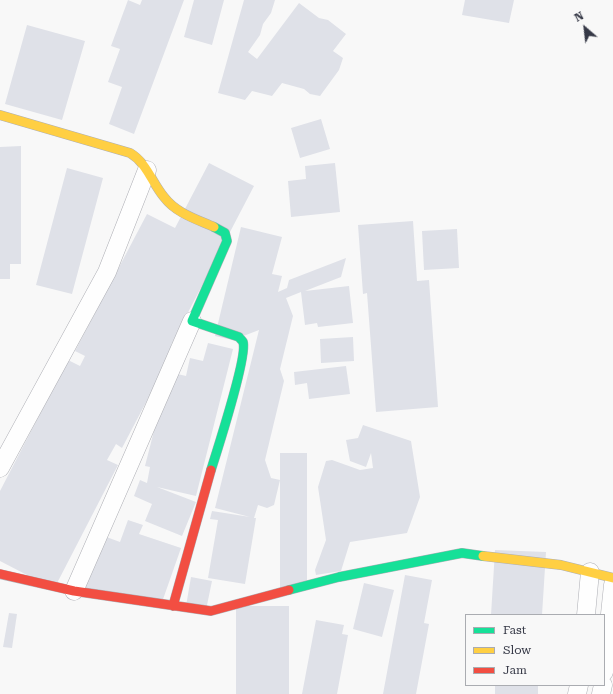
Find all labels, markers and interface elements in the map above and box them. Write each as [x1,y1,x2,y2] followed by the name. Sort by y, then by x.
[565,8,605,48] north arrow
[572,9,586,25] text: N
[465,614,605,686] legend
[503,623,526,637] text: Fast
[503,643,531,657] text: Slow
[503,663,527,677] text: Jam

